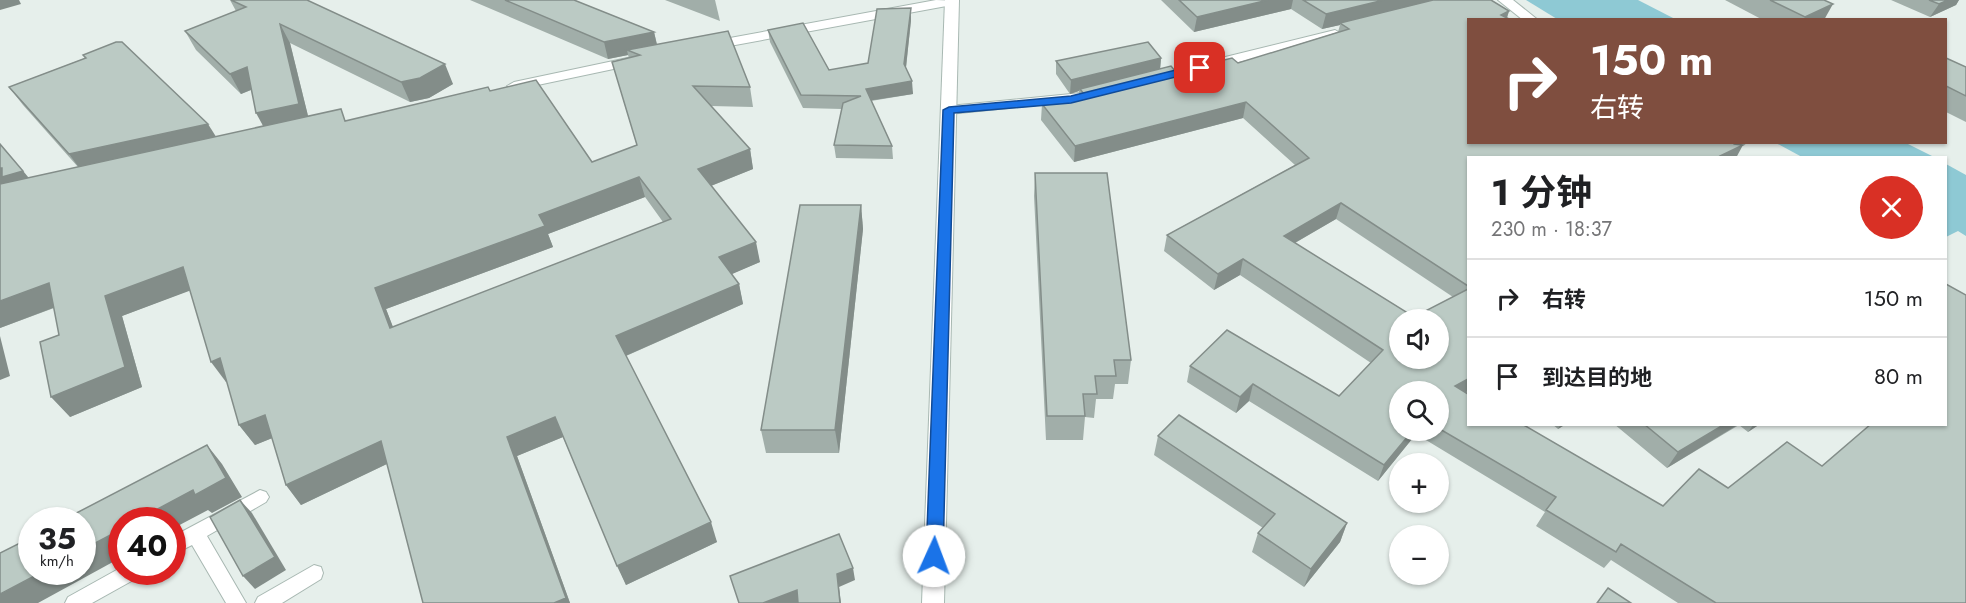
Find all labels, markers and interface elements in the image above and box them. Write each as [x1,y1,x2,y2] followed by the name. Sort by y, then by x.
[1590,30,1713,91] text: 150 m
[1174,42,1225,93] pin
[1491,42,1569,120] icon: right
[1183,51,1216,84] icon: arrive
[1590,88,1644,127] text: 右转
[1491,166,1592,218] text: 1 分钟
[1860,176,1923,239] button: close
[1491,215,1612,244] text: 230 m · 18:37
[1491,282,1524,315] icon: right
[1864,282,1923,314] text: 150 m
[1542,283,1586,315] text: 右转
[1389,309,1449,585] map controls
[1389,309,1449,369] button: sound
[1491,360,1524,393] icon: arrive
[1874,360,1923,392] text: 80 m
[1542,361,1652,393] text: 到达目的地
[1389,381,1449,441] button: search
[1389,453,1449,513] button: +
[108,507,186,585] speed limit sign: 40
[38,517,76,560] text: 35
[902,524,966,588] position arrow
[1389,525,1449,585] button: −
[40,550,74,572] text: km/h

